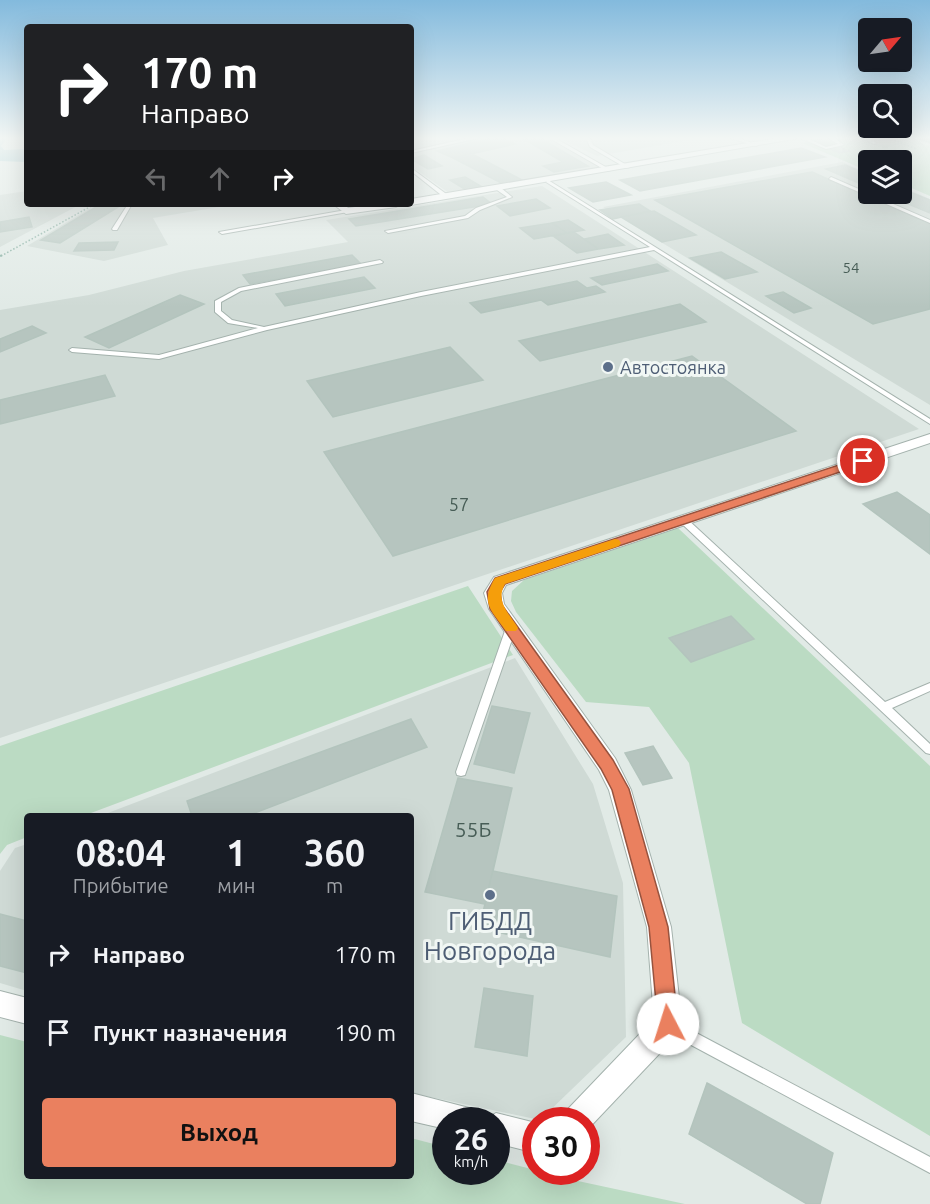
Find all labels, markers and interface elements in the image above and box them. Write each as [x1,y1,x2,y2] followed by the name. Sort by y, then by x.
[858,18,912,72] north arrow
[858,18,912,204] map controls
[42,48,120,126] icon: right
[141,49,258,96] text: 170 m
[858,84,912,138] button: search
[141,98,250,128] text: Направо
[858,150,912,204] button: layers
[140,162,173,195] icon: left
[203,162,236,195] icon: ahead
[266,162,299,195] icon: right
[843,259,859,276] house number: 54
[620,357,726,377] place label: Автостоянка
[601,360,615,374] marker: Автостоянка
[837,435,888,486] pin
[846,444,879,477] icon: arrive
[449,494,469,514] house number: 57
[455,817,491,841] house number: 55Б
[76,832,166,873] text: 08:04
[226,832,247,873] text: 1
[304,832,365,873] text: 360
[73,874,169,897] text: Прибытие
[217,874,255,897] text: мин
[326,874,343,897] text: m
[483,888,497,902] marker: ГИБДД Новгорода
[424,906,556,965] place label: ГИБДД Новгорода
[42,938,75,971] icon: right
[93,942,185,967] text: Направо
[335,942,396,967] text: 170 m
[636,992,700,1056] position arrow
[42,1016,75,1049] icon: arrive
[93,1020,287,1045] text: Пункт назначения
[335,1020,396,1045] text: 190 m
[42,1098,396,1167] button: Выход
[522,1107,600,1185] speed limit sign: 30
[454,1122,488,1156] text: 26
[454,1153,488,1170] text: km/h

